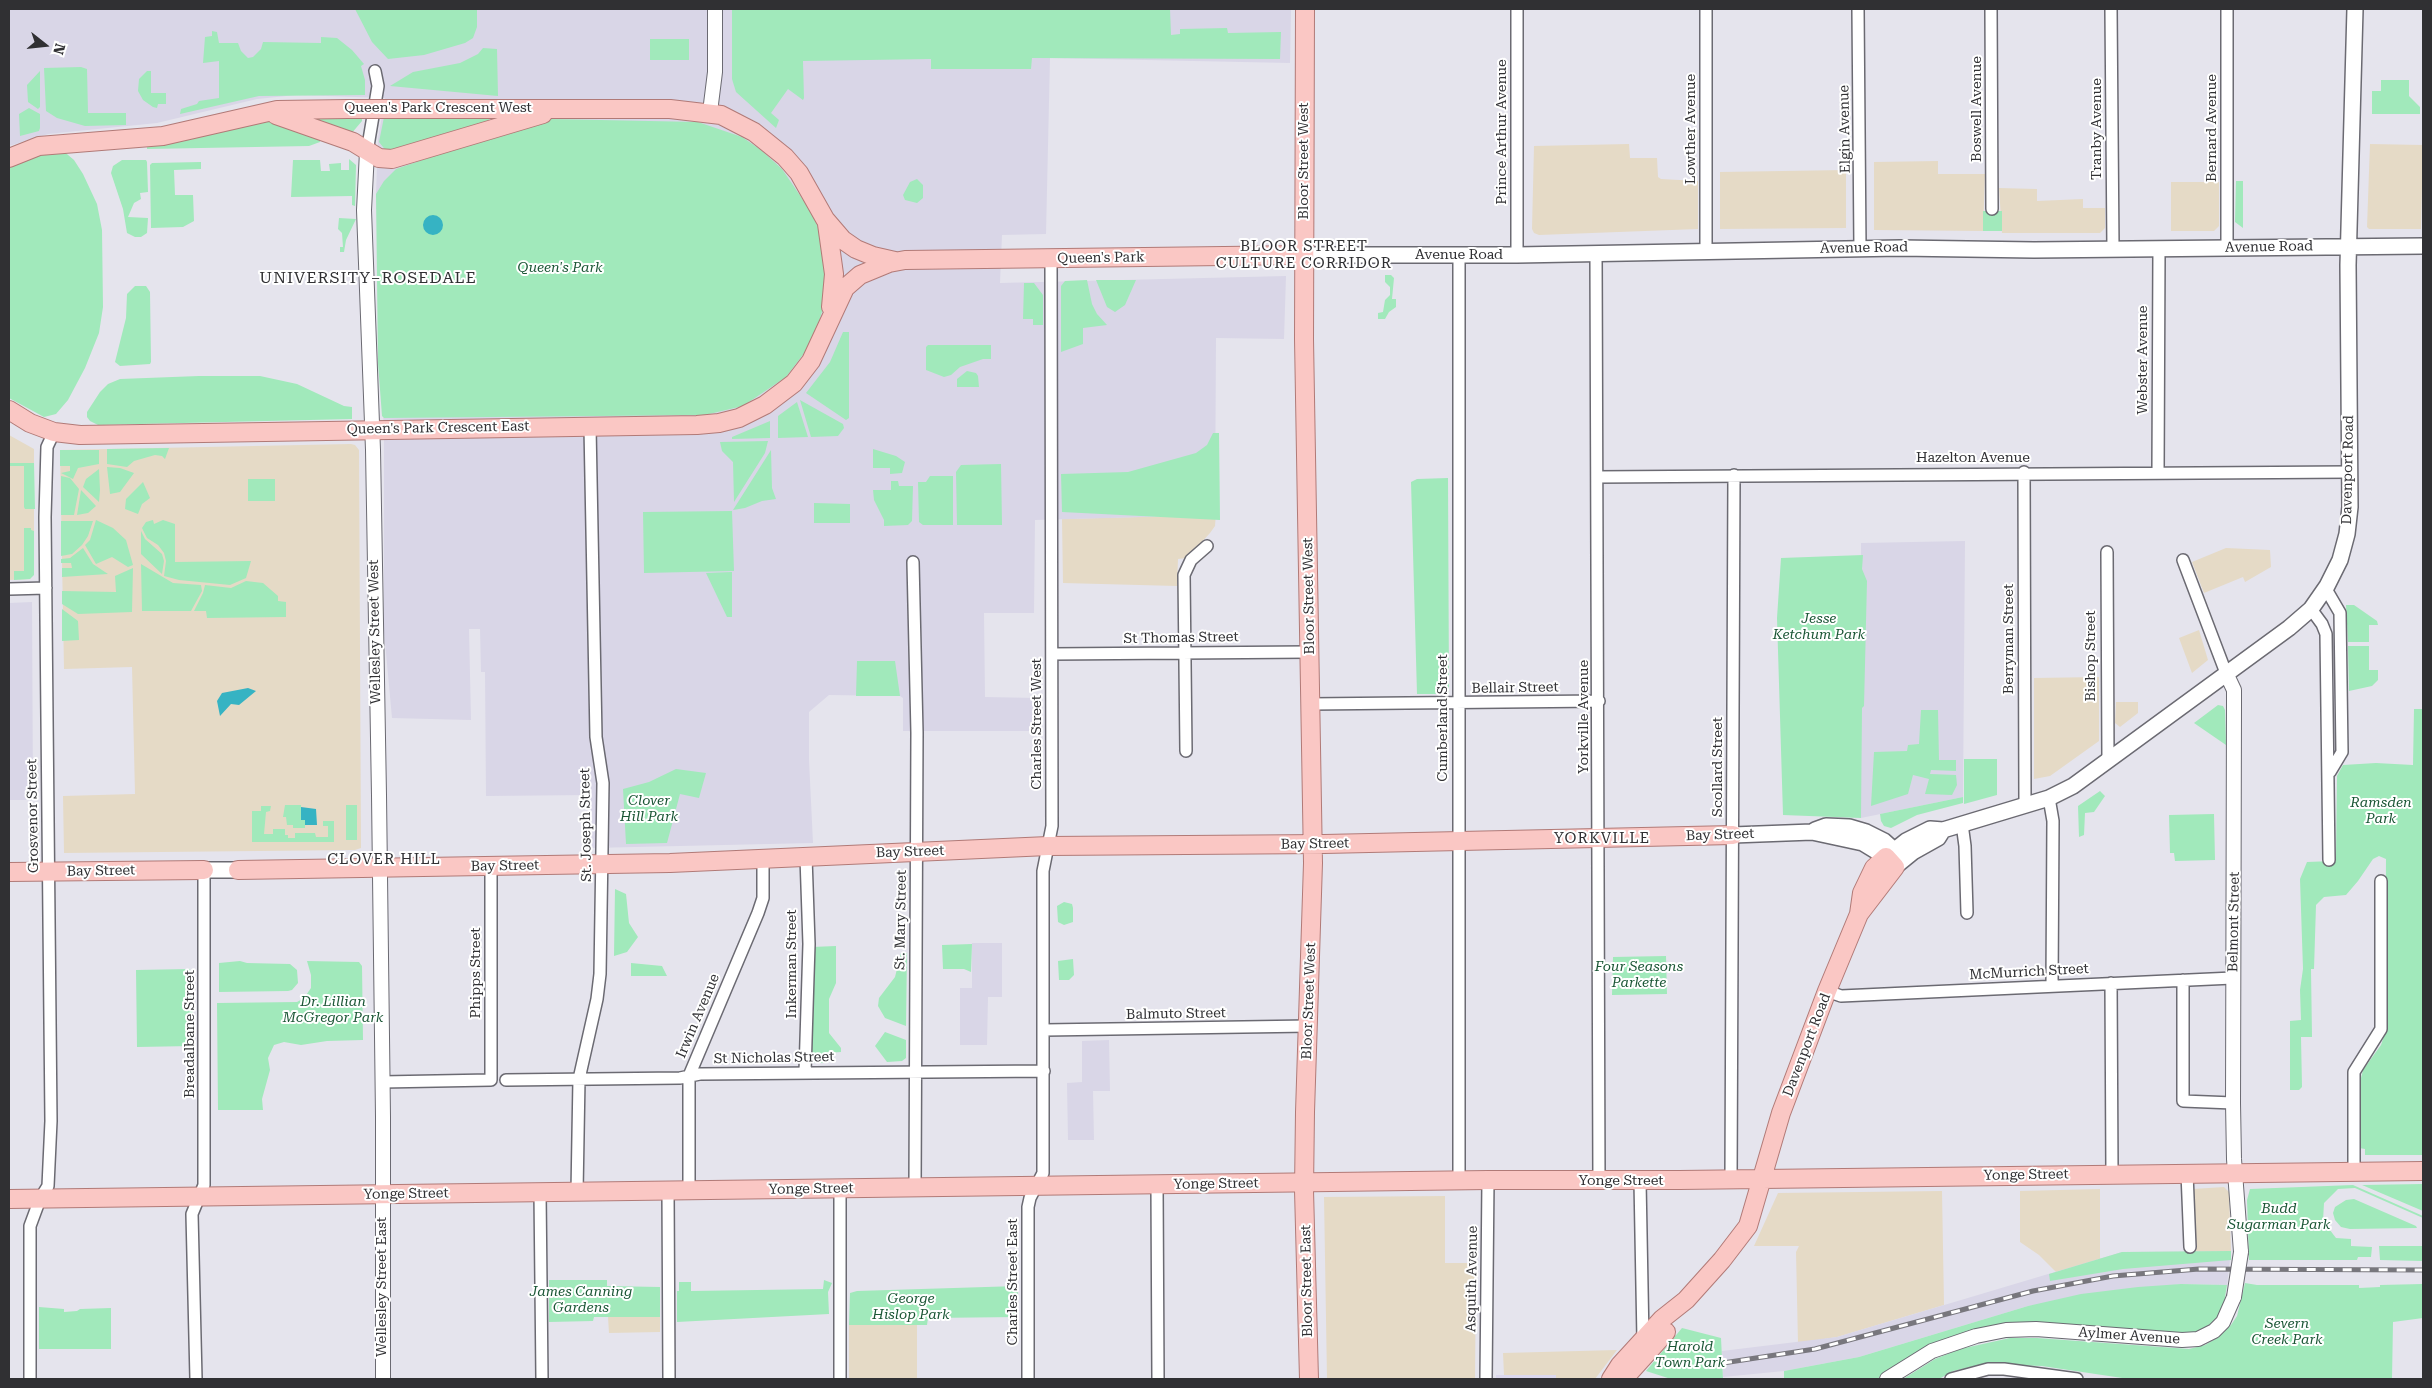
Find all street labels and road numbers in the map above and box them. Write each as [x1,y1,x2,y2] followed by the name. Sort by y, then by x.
[1969,56,1985,162] street label: Boswell Avenue
[1494,59,1510,205] street label: Prince Arthur Avenue
[1683,74,1699,184] street label: Lowther Avenue
[2204,74,2220,182] street label: Bernard Avenue
[2089,78,2105,180] street label: Tranby Avenue
[1836,85,1854,173] street label: Elgin Avenue
[344,100,532,116] street label: Queen's Park Crescent West
[1296,102,1312,220] street label: Bloor Street West
[2225,238,2313,256] street label: Avenue Road
[1820,239,1908,257] street label: Avenue Road
[1415,247,1503,263] street label: Avenue Road
[1057,249,1145,267] street label: Queen's Park
[2135,305,2151,415] street label: Webster Avenue
[2339,415,2357,525] street label: Davenport Road
[346,418,530,438] street label: Queen's Park Crescent East
[1916,450,2030,466] street label: Hazelton Avenue
[1300,537,1318,655] street label: Bloor Street West
[365,560,385,704] street label: Wellesley Street West
[2001,584,2017,694] street label: Berryman Street
[2083,610,2099,702] street label: Bishop Street
[1123,629,1239,647] street label: St Thomas Street
[1435,654,1451,782] street label: Cumberland Street
[1029,658,1045,790] street label: Charles Street West
[1576,660,1592,774] street label: Yorkville Avenue
[1471,679,1559,697] street label: Bellair Street
[1710,717,1726,817] street label: Scollard Street
[24,759,42,873] street label: Grosvenor Street
[577,768,595,882] street label: St. Joseph Street
[1685,825,1755,845] street label: Bay Street
[1281,835,1349,853] street label: Bay Street
[875,842,945,862] street label: Bay Street
[471,857,539,875] street label: Bay Street
[67,862,135,880] street label: Bay Street
[892,870,910,970] street label: St. Mary Street
[2225,872,2243,972] street label: Belmont Street
[784,909,800,1019] street label: Inkerman Street
[468,927,484,1019] street label: Phipps Street
[1299,942,1319,1060] street label: Bloor Street West
[1969,960,2089,984] street label: McMurrich Street
[182,970,198,1098] street label: Breadalbane Street
[673,971,723,1061] street label: Irwin Avenue
[1780,991,1834,1099] street label: Davenport Road
[1126,1005,1226,1023] street label: Balmuto Street
[713,1049,835,1067] street label: St Nicholas Street
[1983,1166,2069,1184] street label: Yonge Street
[1578,1173,1664,1189] street label: Yonge Street
[1173,1175,1259,1193] street label: Yonge Street
[768,1180,854,1198] street label: Yonge Street
[363,1185,449,1203] street label: Yonge Street
[374,1217,390,1357] street label: Wellesley Street East
[1005,1219,1021,1345] street label: Charles Street East
[1298,1225,1316,1337] street label: Bloor Street East
[1463,1226,1481,1332] street label: Asquith Avenue
[2078,1324,2180,1348] street label: Aylmer Avenue

